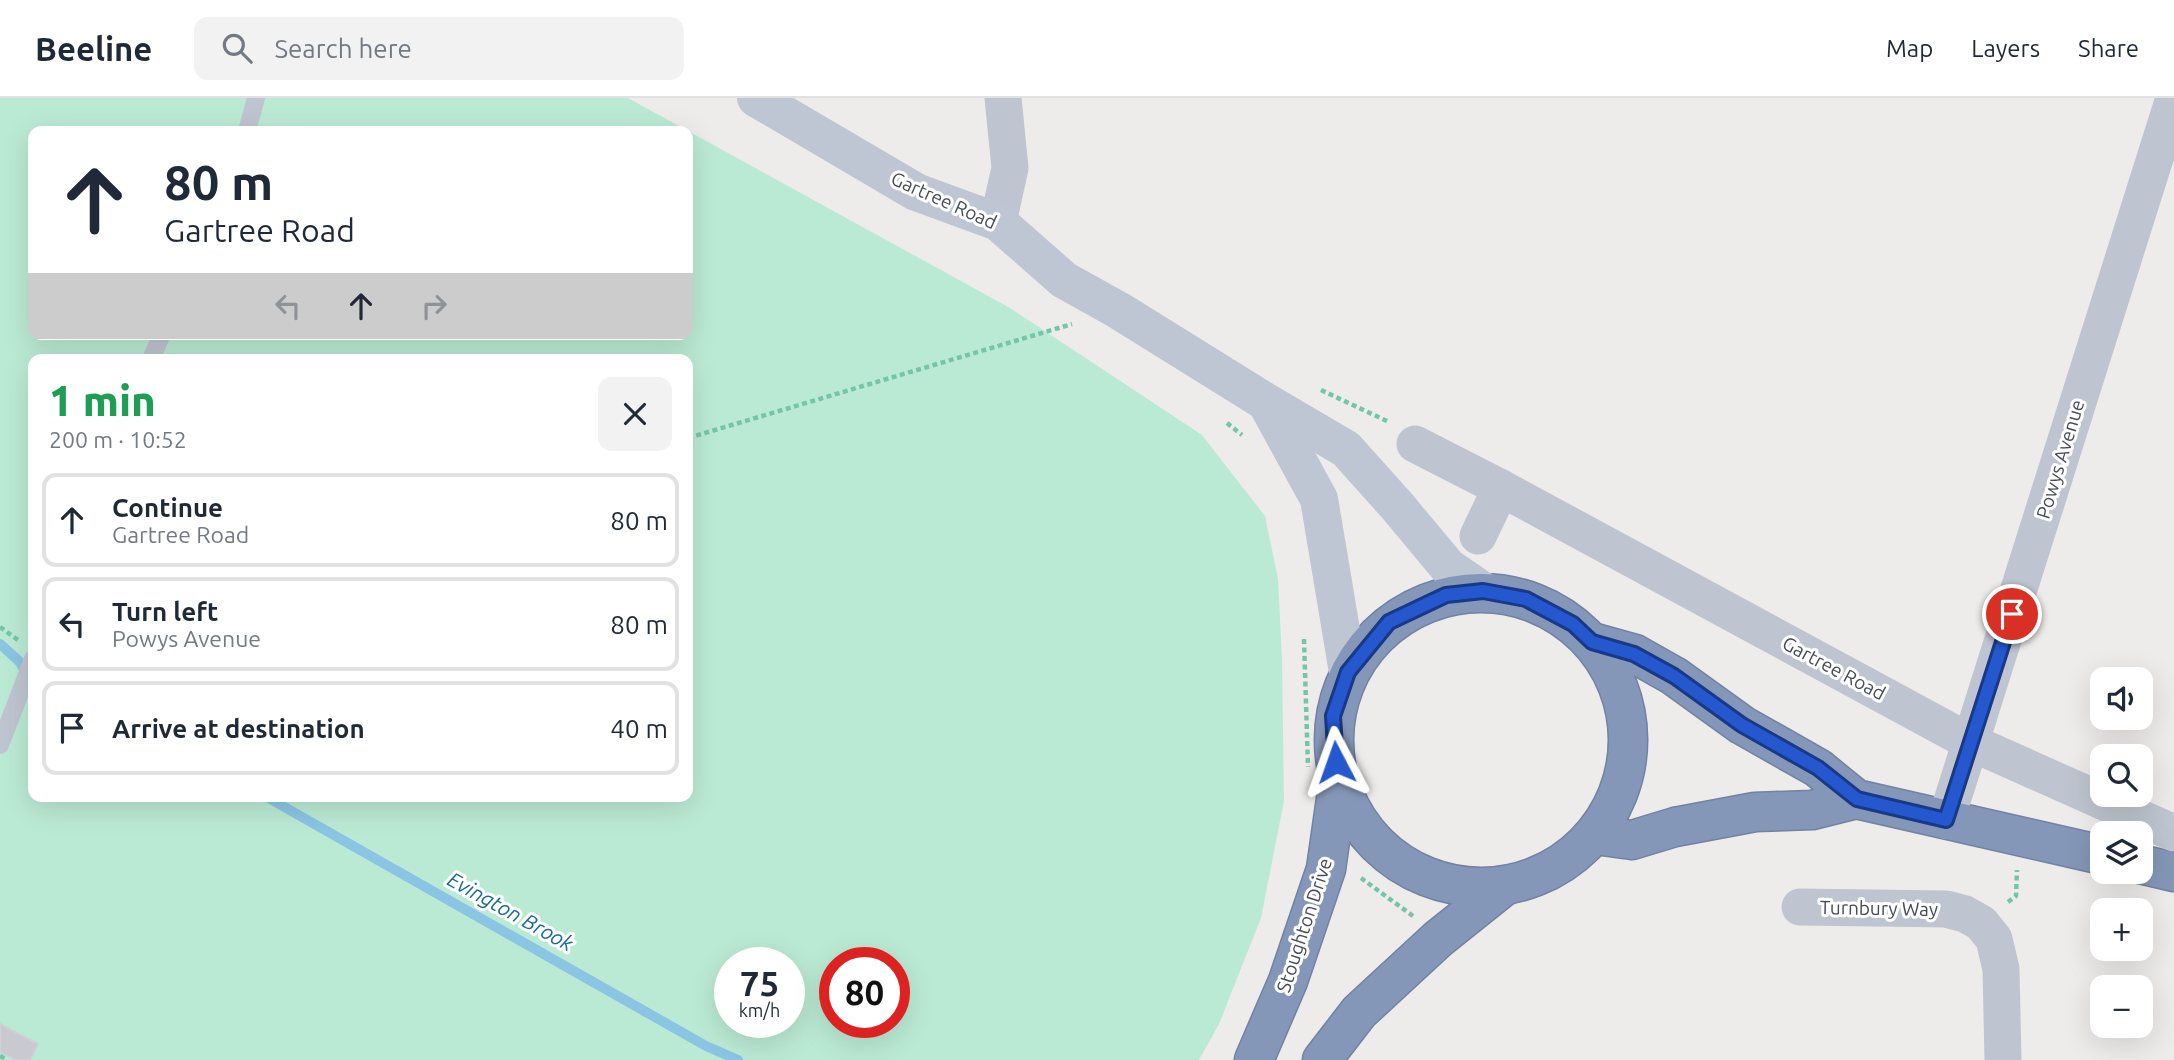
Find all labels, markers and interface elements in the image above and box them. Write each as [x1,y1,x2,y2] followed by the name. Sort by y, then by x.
[194,17,684,80] search box
[218,29,256,67] icon: search
[35,30,152,67] text: Beeline
[274,34,412,63] text: Search here
[1886,35,1933,62] text: Map
[1971,35,2040,62] text: Layers
[2078,35,2139,62] text: Share
[49,154,140,245] icon: ahead
[164,154,273,209] text: 80 m
[888,167,1000,233] street label: Gartree Road
[164,212,355,248] text: Gartree Road
[269,287,307,325] icon: left
[342,287,380,325] icon: ahead
[415,287,453,325] icon: right
[49,377,156,424] text: 1 min
[598,377,672,451] button: close
[2031,397,2089,521] street label: Powys Avenue
[49,427,187,452] text: 200 m · 10:52
[112,493,223,522] text: Continue
[53,501,91,539] icon: ahead
[610,506,668,535] text: 80 m
[112,522,249,547] text: Gartree Road
[1982,584,2042,644] pin
[1993,595,2031,633] icon: arrive
[112,597,218,626] text: Turn left
[53,605,91,643] icon: left
[610,610,668,639] text: 80 m
[112,626,261,651] text: Powys Avenue
[1779,632,1889,704] street label: Gartree Road
[2090,667,2153,1038] map controls
[2090,667,2153,730] button: sound
[53,709,91,747] icon: arrive
[112,714,365,743] text: Arrive at destination
[610,714,668,743] text: 40 m
[1299,725,1373,799] position arrow
[2090,744,2153,807] button: search
[2090,821,2153,884] button: layers
[1272,855,1336,995] street label: Stoughton Drive
[444,866,578,956] water label: Evington Brook
[1820,896,1938,920] street label: Turnbury Way
[2090,898,2153,961] button: +
[819,947,910,1038] speed limit sign: 80
[740,963,779,1003] text: 75
[2090,975,2153,1038] button: −
[739,1000,780,1020] text: km/h

